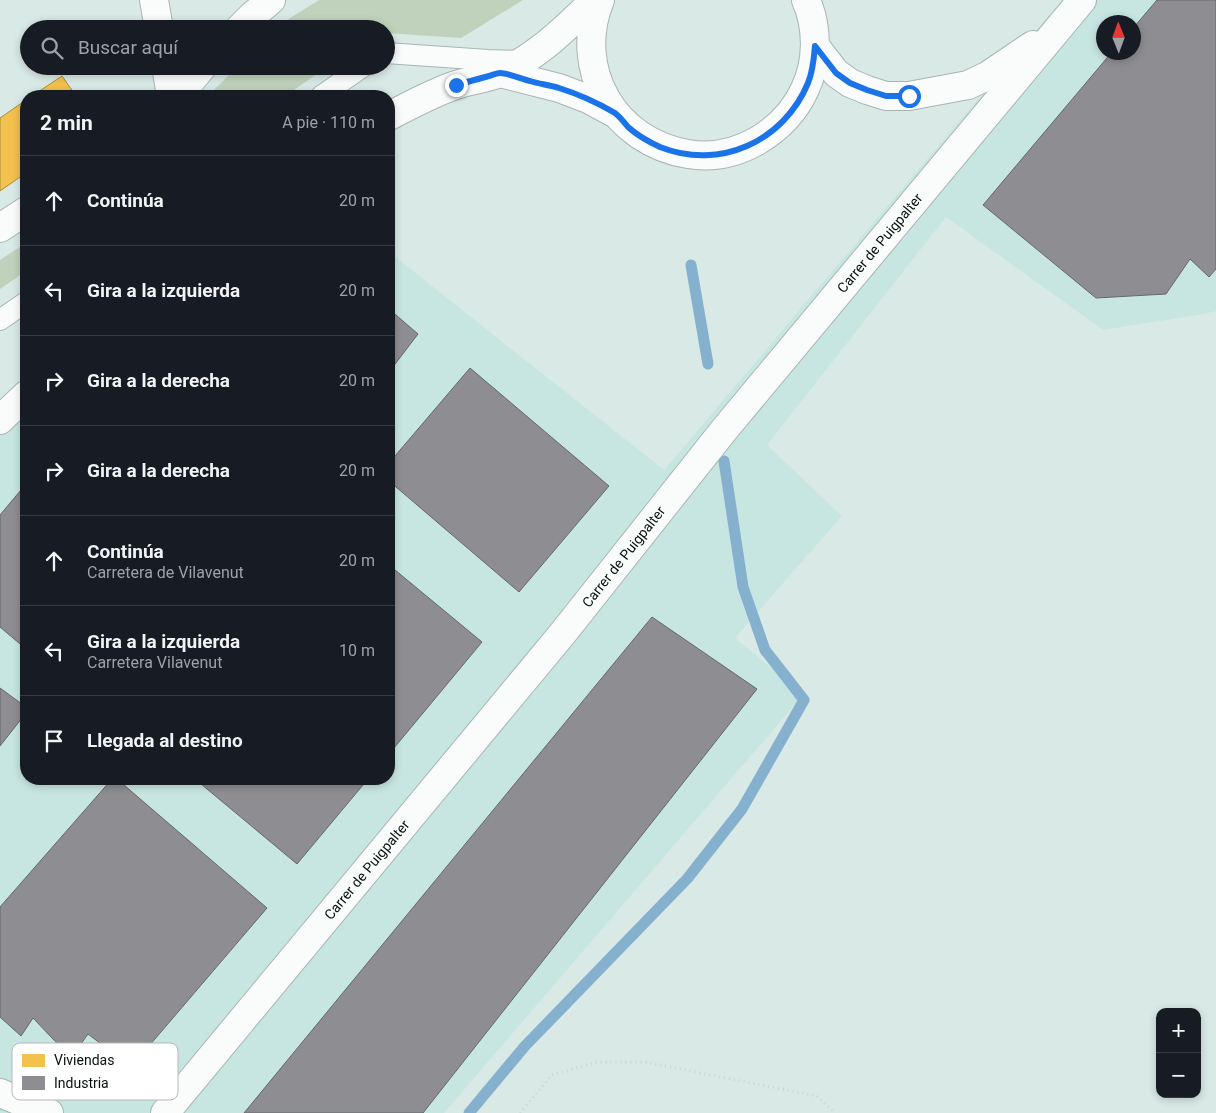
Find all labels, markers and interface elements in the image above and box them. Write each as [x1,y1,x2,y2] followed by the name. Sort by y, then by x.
[1096,15,1141,60] north arrow
[20,20,395,75] search box
[38,34,66,62] icon: search
[78,36,178,59] text: Buscar aquí
[445,74,468,97] route end
[898,85,921,108] route start
[40,111,93,135] text: 2 min
[282,113,375,132] text: A pie · 110 m
[40,187,68,215] icon: ahead
[87,189,164,212] text: Continúa
[834,190,926,296] street label: Carrer de Puigpalter
[339,191,375,210] text: 20 m
[40,277,68,305] icon: left
[87,279,240,302] text: Gira a la izquierda
[339,281,375,300] text: 20 m
[40,367,68,395] icon: right
[87,369,230,392] text: Gira a la derecha
[339,371,375,390] text: 20 m
[40,457,68,485] icon: right
[87,459,230,482] text: Gira a la derecha
[339,461,375,480] text: 20 m
[579,503,669,610] street label: Carrer de Puigpalter
[87,540,164,563] text: Continúa
[40,547,68,575] icon: ahead
[339,551,375,570] text: 20 m
[87,563,244,582] text: Carretera de Vilavenut
[87,630,240,653] text: Gira a la izquierda
[40,637,68,665] icon: left
[339,641,375,660] text: 10 m
[87,653,222,672] text: Carretera Vilavenut
[40,727,68,755] icon: arrive
[87,729,243,752] text: Llegada al destino
[321,817,413,923] street label: Carrer de Puigpalter
[1156,1008,1201,1098] map controls
[1156,1008,1201,1053] button: +
[12,1043,178,1100] legend
[54,1052,114,1068] text: Viviendas
[1156,1053,1201,1098] button: −
[54,1075,109,1091] text: Industria

